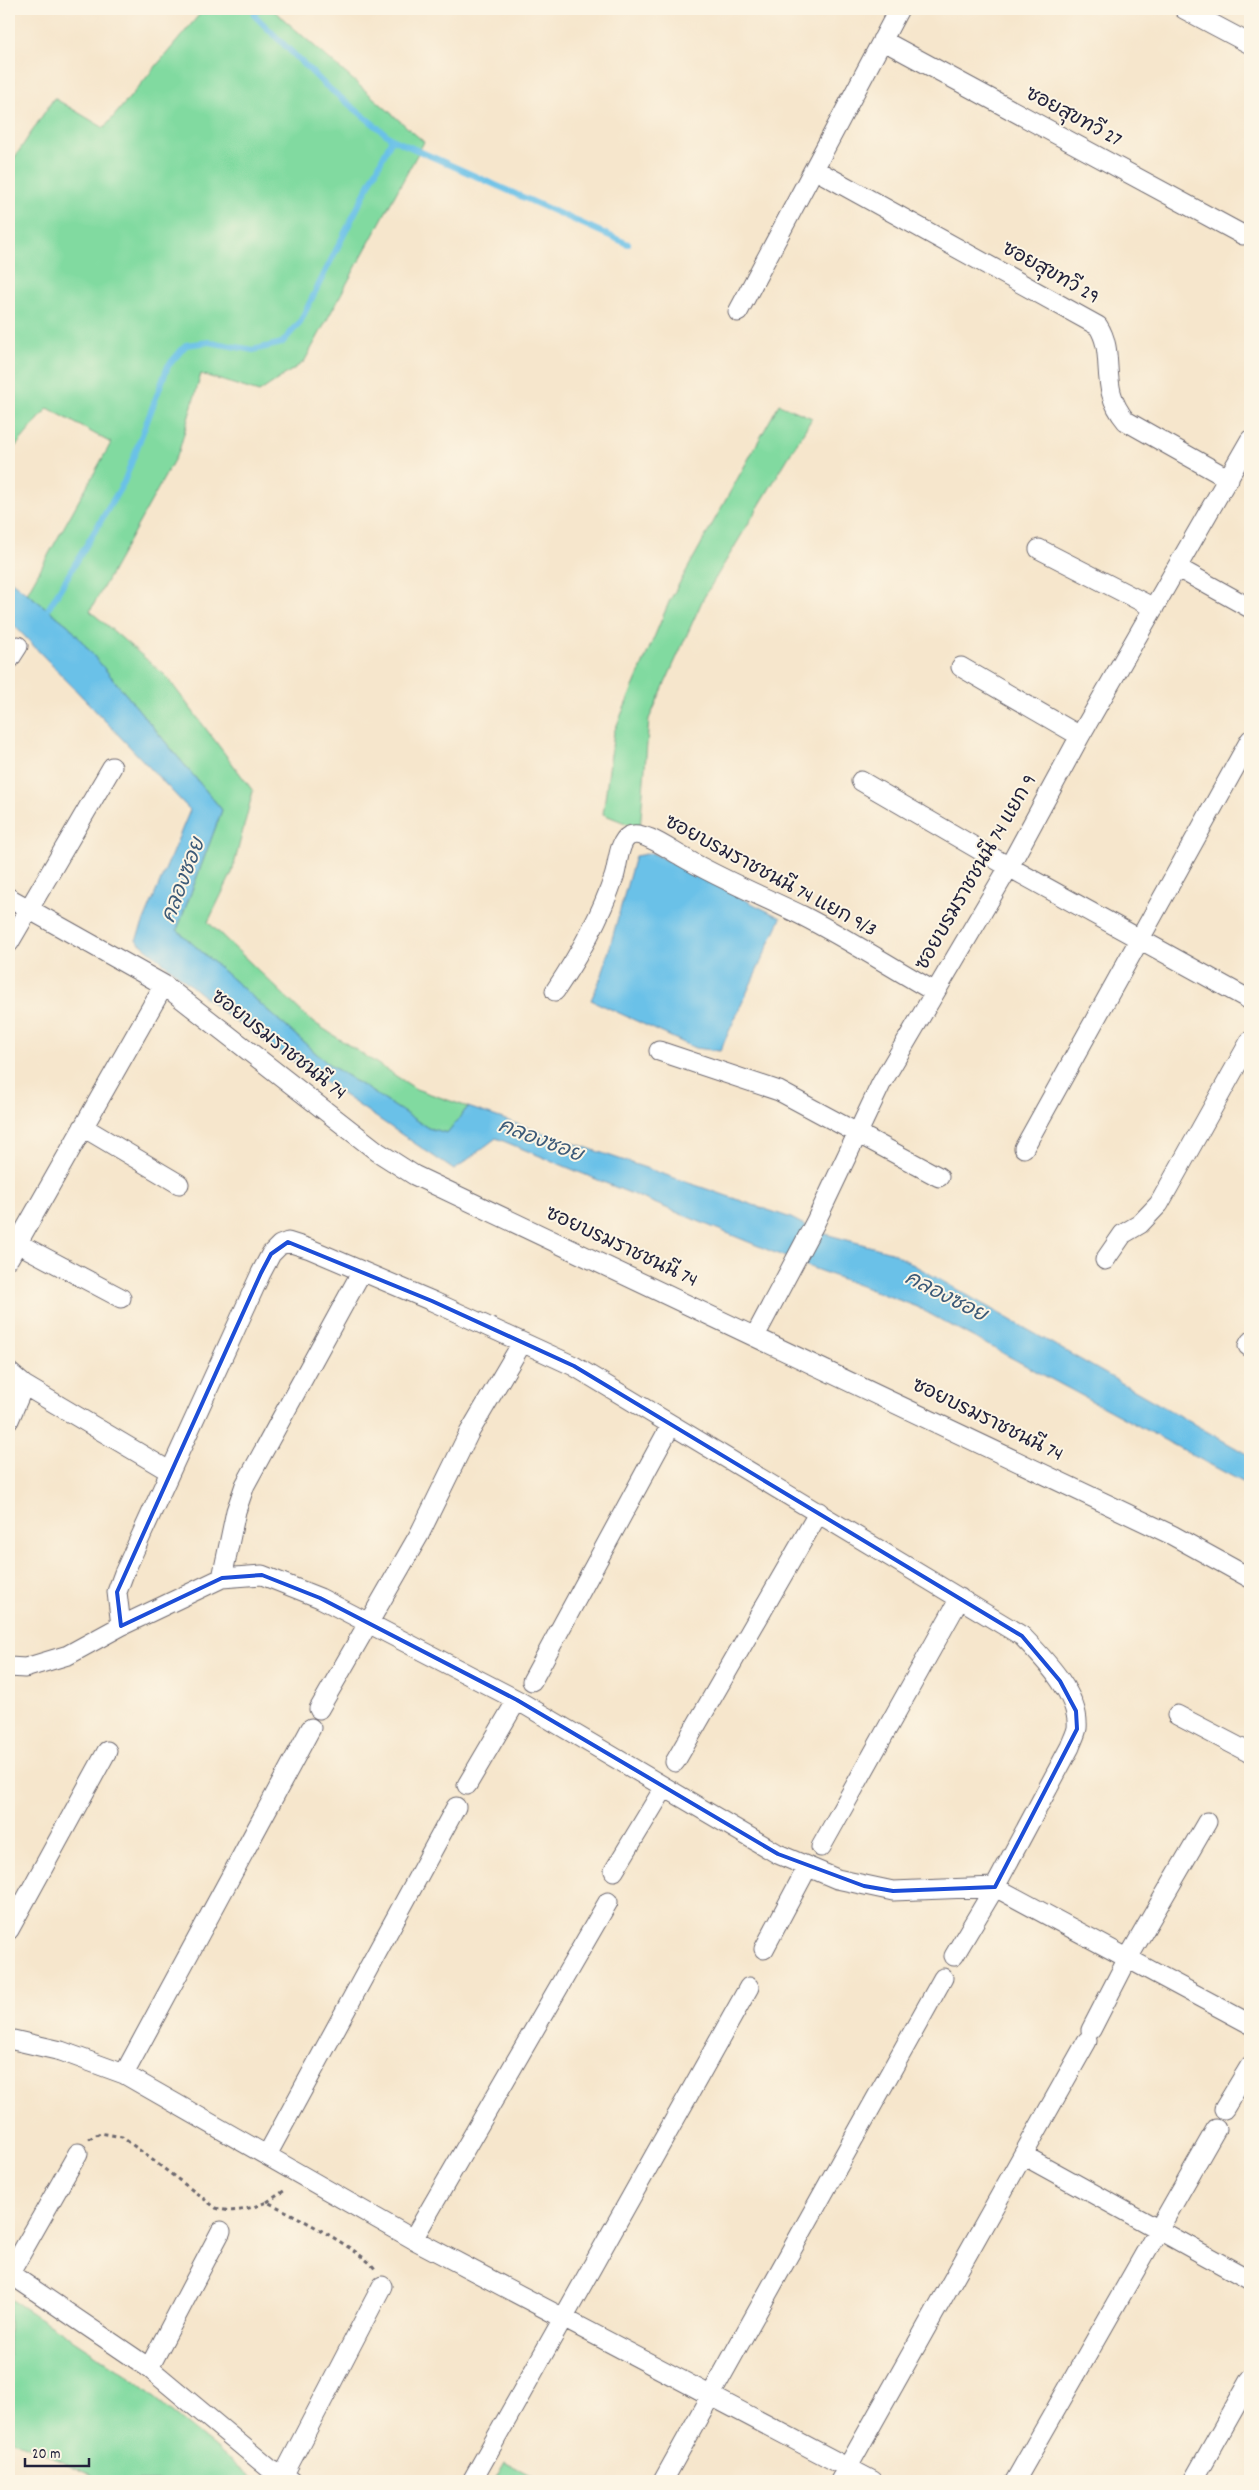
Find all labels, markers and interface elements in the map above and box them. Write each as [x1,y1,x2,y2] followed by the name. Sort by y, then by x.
[1020,80,1127,155] street label: ซอยสุขทวี 27
[996,235,1104,312] street label: ซอยสุขทวี 29
[909,769,1045,976] street label: ซอยบรมราชชนนี 74 แยก 9
[659,808,881,945] street label: ซอยบรมราชชนนี 74 แยก 9/3
[155,832,216,928] water label: คลองซอย
[204,983,352,1108] street label: ซอยบรมราชชนนี 74
[493,1112,589,1173] water label: คลองซอย
[540,1200,702,1296] street label: ซอยบรมราชชนนี 74
[899,1265,993,1332] water label: คลองซอย
[907,1371,1068,1470] street label: ซอยบรมราชชนนี 74
[25,2435,89,2467] scale bar
[32,2444,60,2466] text: 20 m

